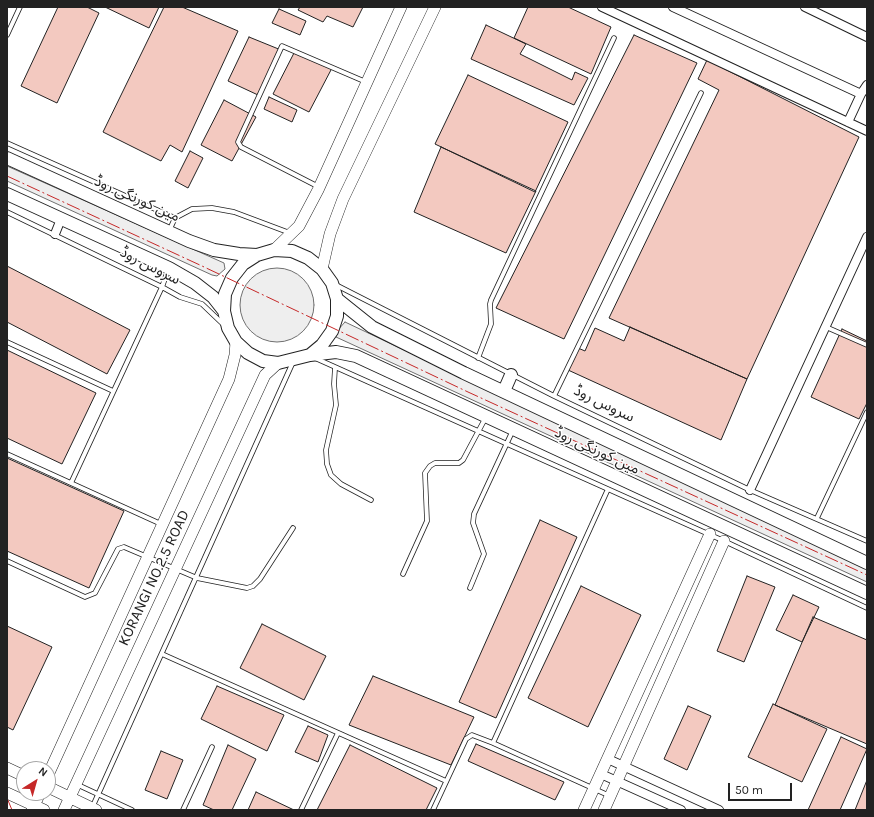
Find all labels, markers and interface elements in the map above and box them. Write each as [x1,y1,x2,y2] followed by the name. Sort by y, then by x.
[91,172,183,226] street label: مین کورنگی روڈ
[117,243,183,289] street label: سروس روڈ
[571,382,637,426] street label: سروس روڈ
[552,423,642,479] street label: مین کورنگی روڈ
[115,507,193,649] street label: KORANGI NO.2.5 ROAD
[16,761,56,801] north arrow
[36,764,50,779] text: N
[730,775,794,801] scale bar
[735,783,763,797] text: 50 m

